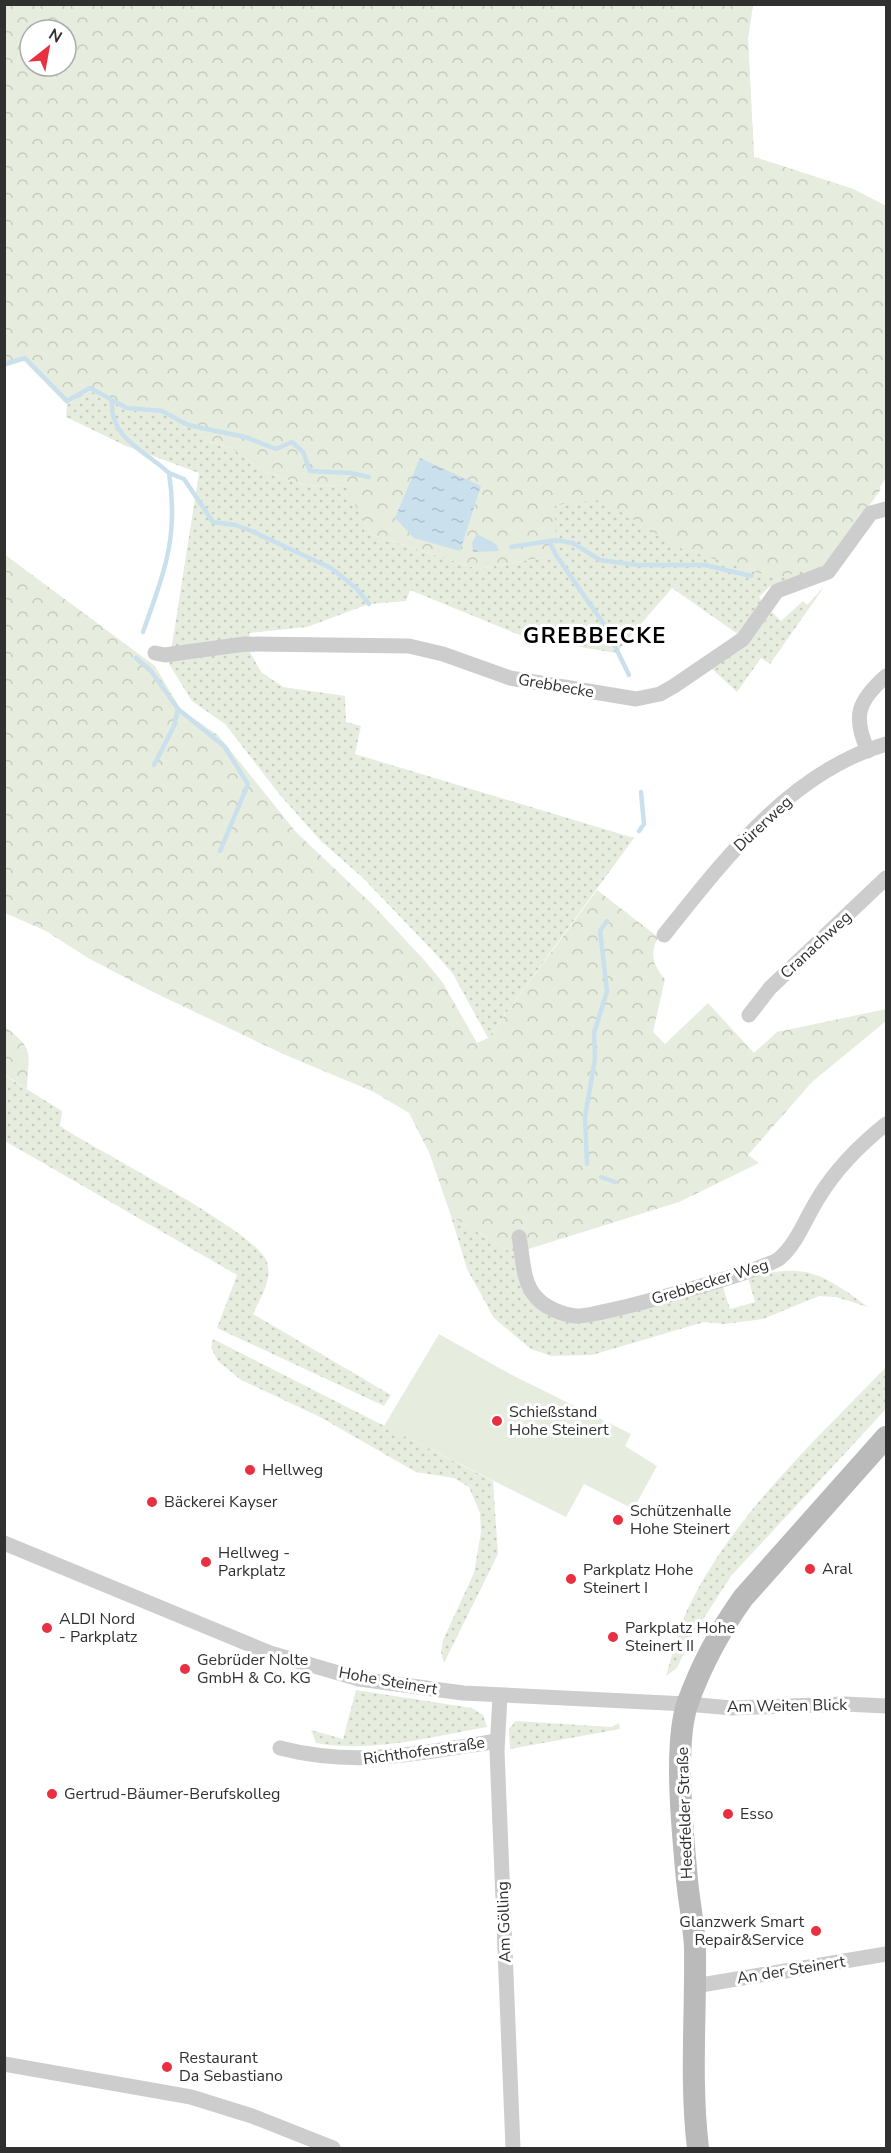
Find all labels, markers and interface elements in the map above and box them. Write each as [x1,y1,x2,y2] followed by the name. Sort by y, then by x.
[18,18,78,78] north arrow
[44,23,66,49] text: N
[523,621,667,651] district label: GREBBECKE
[516,669,596,703] street label: Grebbecke
[729,791,797,857] street label: Dürerweg
[776,906,856,984] street label: Cranachweg
[649,1254,771,1310] street label: Grebbecker Weg
[509,1401,609,1441] place label: Schießstand Hohe Steinert
[490,1414,504,1428] marker: Schießstand Hohe Steinert
[262,1459,323,1481] place label: Hellweg
[243,1463,257,1477] marker: Hellweg
[164,1491,278,1513] place label: Bäckerei Kayser
[145,1495,159,1509] marker: Bäckerei Kayser
[630,1500,731,1540] place label: Schützenhalle Hohe Steinert
[611,1513,625,1527] marker: Schützenhalle Hohe Steinert
[218,1542,290,1582] place label: Hellweg - Parkplatz
[199,1555,213,1569] marker: Hellweg - Parkplatz
[822,1558,853,1580] place label: Aral
[583,1559,693,1599] place label: Parkplatz Hohe Steinert I
[803,1562,817,1576] marker: Aral
[564,1572,578,1586] marker: Parkplatz Hohe Steinert I
[59,1608,137,1648] place label: ALDI Nord - Parkplatz
[625,1617,735,1657] place label: Parkplatz Hohe Steinert II
[40,1621,54,1635] marker: ALDI Nord - Parkplatz
[606,1630,620,1644] marker: Parkplatz Hohe Steinert II
[197,1649,311,1689] place label: Gebrüder Nolte GmbH & Co. KG
[178,1662,192,1676] marker: Gebrüder Nolte GmbH & Co. KG
[337,1662,439,1701] street label: Hohe Steinert
[727,1694,848,1718] street label: Am Weiten Blick
[362,1732,486,1770] street label: Richthofenstraße
[672,1746,698,1880] street label: Heedfelder Straße
[64,1783,280,1805] place label: Gertrud-Bäumer-Berufskolleg
[45,1787,59,1801] marker: Gertrud-Bäumer-Berufskolleg
[740,1803,774,1825] place label: Esso
[721,1807,735,1821] marker: Esso
[492,1881,516,1963] street label: Am Gölling
[679,1911,804,1951] place label: Glanzwerk Smart Repair&Service
[809,1924,823,1938] marker: Glanzwerk Smart Repair&Service
[735,1951,847,1989] street label: An der Steinert
[179,2047,283,2087] place label: Restaurant Da Sebastiano
[160,2060,174,2074] marker: Restaurant Da Sebastiano

